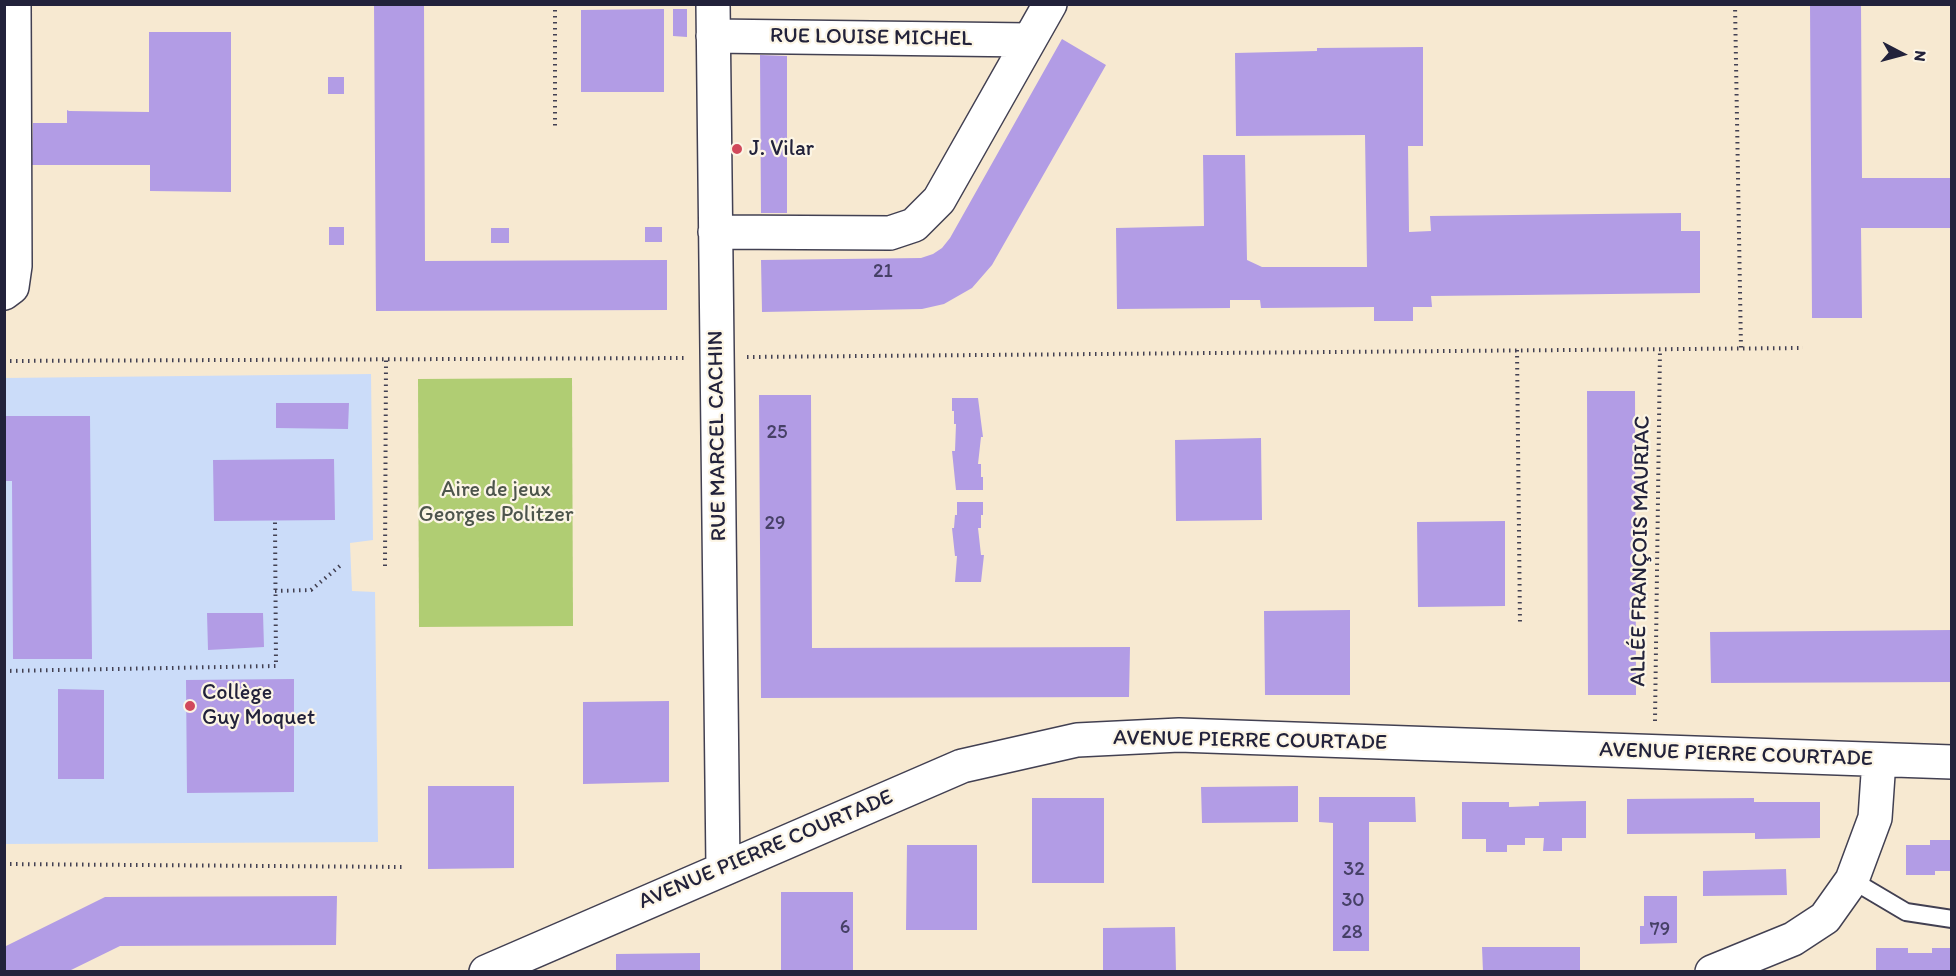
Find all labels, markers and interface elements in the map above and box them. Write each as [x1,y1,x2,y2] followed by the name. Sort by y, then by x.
[770,23,972,53] street label: RUE LOUISE MICHEL
[1872,24,1932,84] north arrow
[1910,50,1930,62] text: N
[749,136,814,162] place label: J. Vilar
[730,142,744,156] marker: J. Vilar
[873,260,893,284] house number: 21
[703,330,733,542] street label: RUE MARCEL CACHIN
[1625,415,1657,687] street label: ALLÉE FRANÇOIS MAURIAC
[766,421,788,445] house number: 25
[418,477,574,528] park label: Aire de jeux Georges Politzer
[765,512,785,536] house number: 29
[202,680,315,732] place label: Collège Guy Moquet
[183,699,197,713] marker: Collège Guy Moquet
[1113,725,1387,757] street label: AVENUE PIERRE COURTADE
[1599,737,1873,773] street label: AVENUE PIERRE COURTADE
[635,784,897,916] street label: AVENUE PIERRE COURTADE
[1343,858,1365,882] house number: 32
[1341,889,1365,913] house number: 30
[840,916,850,940] house number: 6
[1650,918,1670,942] house number: 79
[1341,921,1363,945] house number: 28

